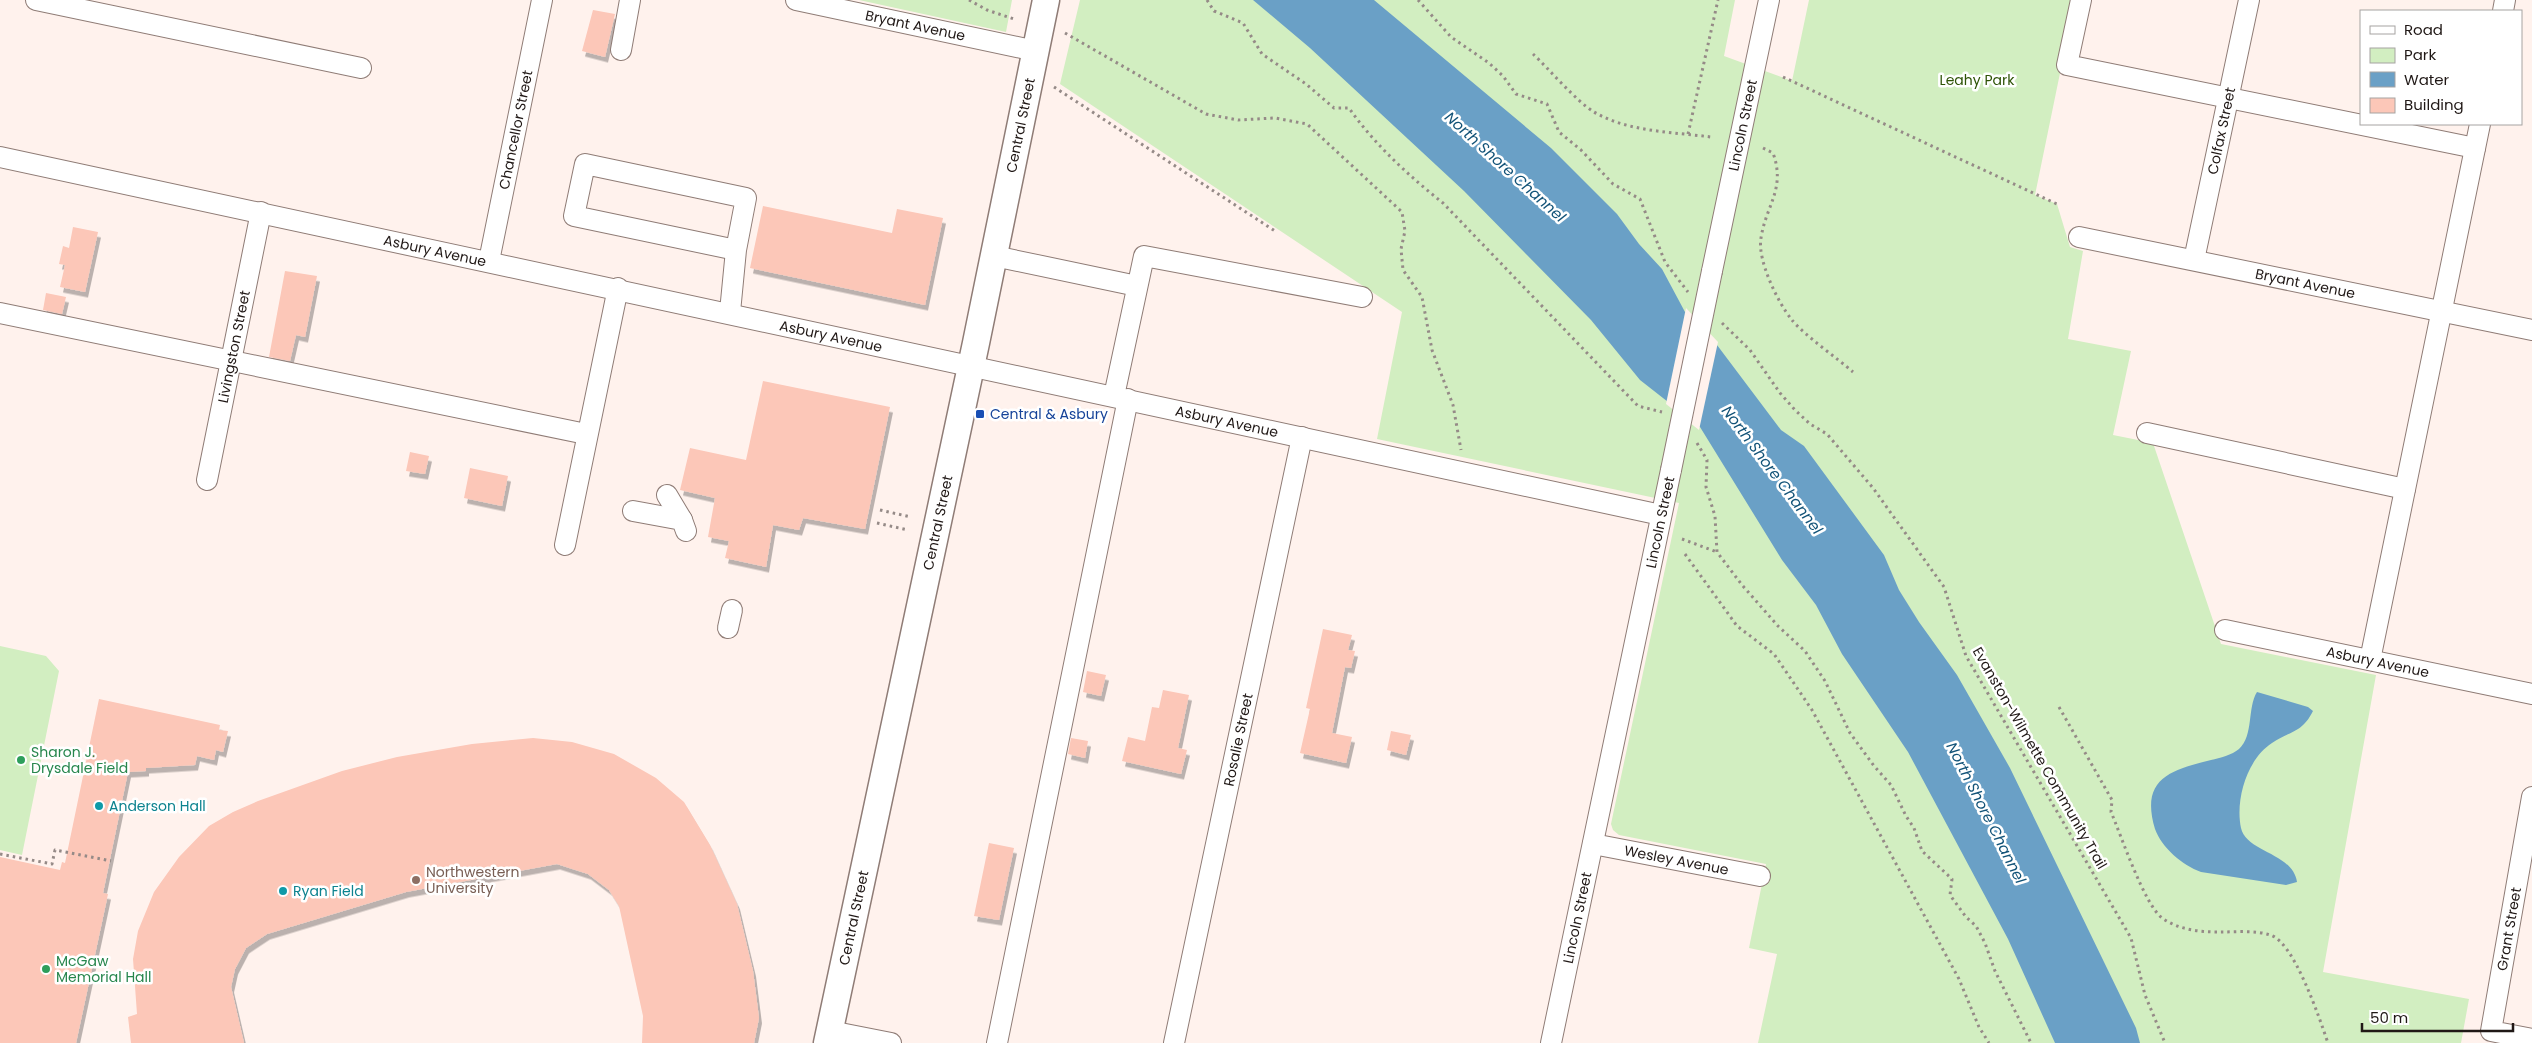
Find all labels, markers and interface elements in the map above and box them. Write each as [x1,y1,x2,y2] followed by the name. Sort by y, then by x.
[864,5,967,46] street label: Bryant Avenue
[2360,10,2522,125] legend
[2404,19,2443,40] text: Road
[2404,44,2436,65] text: Park
[494,68,538,191] street label: Chancellor Street
[2404,69,2450,90] text: Water
[1940,70,2015,90] park label: Leahy Park
[1001,76,1040,174] street label: Central Street
[1723,78,1762,173] street label: Lincoln Street
[2202,85,2240,176] street label: Colfax Street
[2404,94,2464,115] text: Building
[1440,107,1571,227] water label: North Shore Channel
[382,230,489,272] street label: Asbury Avenue
[2253,263,2357,304] street label: Bryant Avenue
[213,289,255,405] street label: Livingston Street
[778,315,884,357] street label: Asbury Avenue
[1174,401,1280,442] street label: Asbury Avenue
[1717,401,1828,539] water label: North Shore Channel
[990,404,1108,424] place label: Central & Asbury
[974,408,986,420] marker: Central & Asbury
[918,473,958,572] street label: Central Street
[1641,475,1679,570] street label: Lincoln Street
[2324,641,2431,682] street label: Asbury Avenue
[1968,643,2112,873] street label: Evanston-Wilmette Community Trail
[1219,691,1258,788] street label: Rosalie Street
[1942,738,2031,887] water label: North Shore Channel
[31,742,128,778] place label: Sharon J. Drysdale Field
[15,754,27,766] marker: Sharon J. Drysdale Field
[109,796,206,816] place label: Anderson Hall
[93,800,105,812] marker: Anderson Hall
[1623,840,1731,880] street label: Wesley Avenue
[426,862,520,898] place label: Northwestern University
[834,869,873,967] street label: Central Street
[1558,870,1597,965] street label: Lincoln Street
[410,874,422,886] marker: Northwestern University
[293,881,364,901] place label: Ryan Field
[277,885,289,897] marker: Ryan Field
[2492,886,2526,972] street label: Grant Street
[56,951,151,987] place label: McGaw Memorial Hall
[40,963,52,975] marker: McGaw Memorial Hall
[2362,1000,2513,1032] scale bar
[2370,1007,2408,1028] text: 50 m

